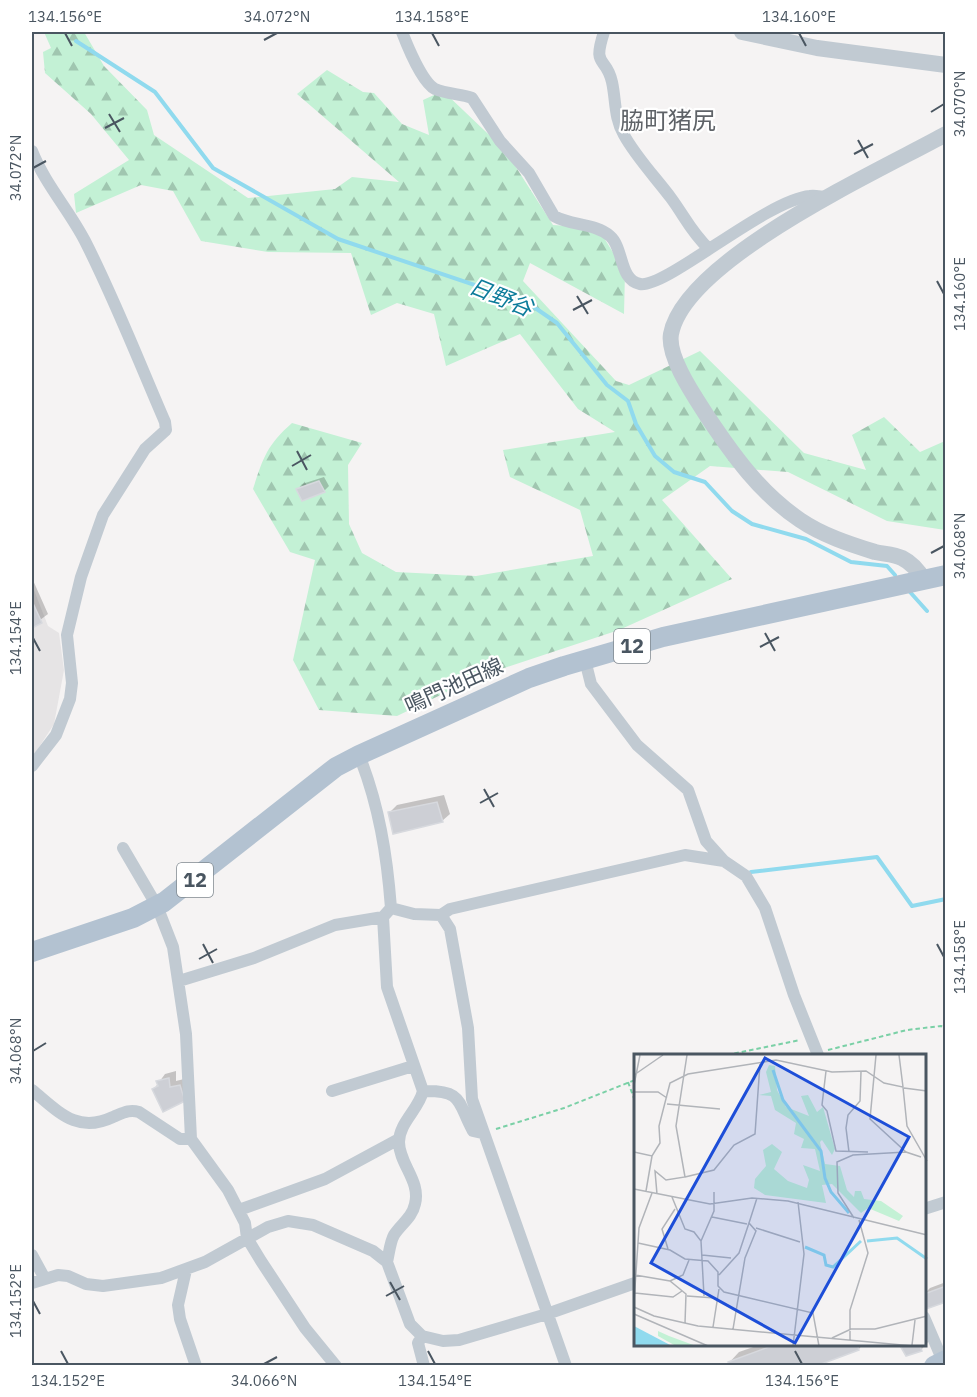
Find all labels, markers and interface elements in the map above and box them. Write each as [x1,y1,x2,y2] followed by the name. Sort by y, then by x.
[28,7,102,26] text: 134.156°E
[244,7,310,26] text: 34.072°N
[395,7,469,26] text: 134.158°E
[762,7,836,26] text: 134.160°E
[950,71,969,137] text: 34.070°N
[620,104,716,136] district label: 脇町猪尻
[6,135,25,201] text: 34.072°N
[950,257,969,331] text: 134.160°E
[465,271,539,323] water label: 日野谷
[950,513,969,579] text: 34.068°N
[6,601,25,675] text: 134.154°E
[614,629,650,663] road number: 12
[400,651,507,719] street label: 鳴門池田線
[177,863,213,897] road number: 12
[950,920,969,994] text: 134.158°E
[6,1018,25,1084] text: 34.068°N
[634,1054,926,1346] inset map
[6,1264,25,1338] text: 134.152°E
[31,1371,105,1390] text: 134.152°E
[231,1371,297,1390] text: 34.066°N
[398,1371,472,1390] text: 134.154°E
[765,1371,839,1390] text: 134.156°E

